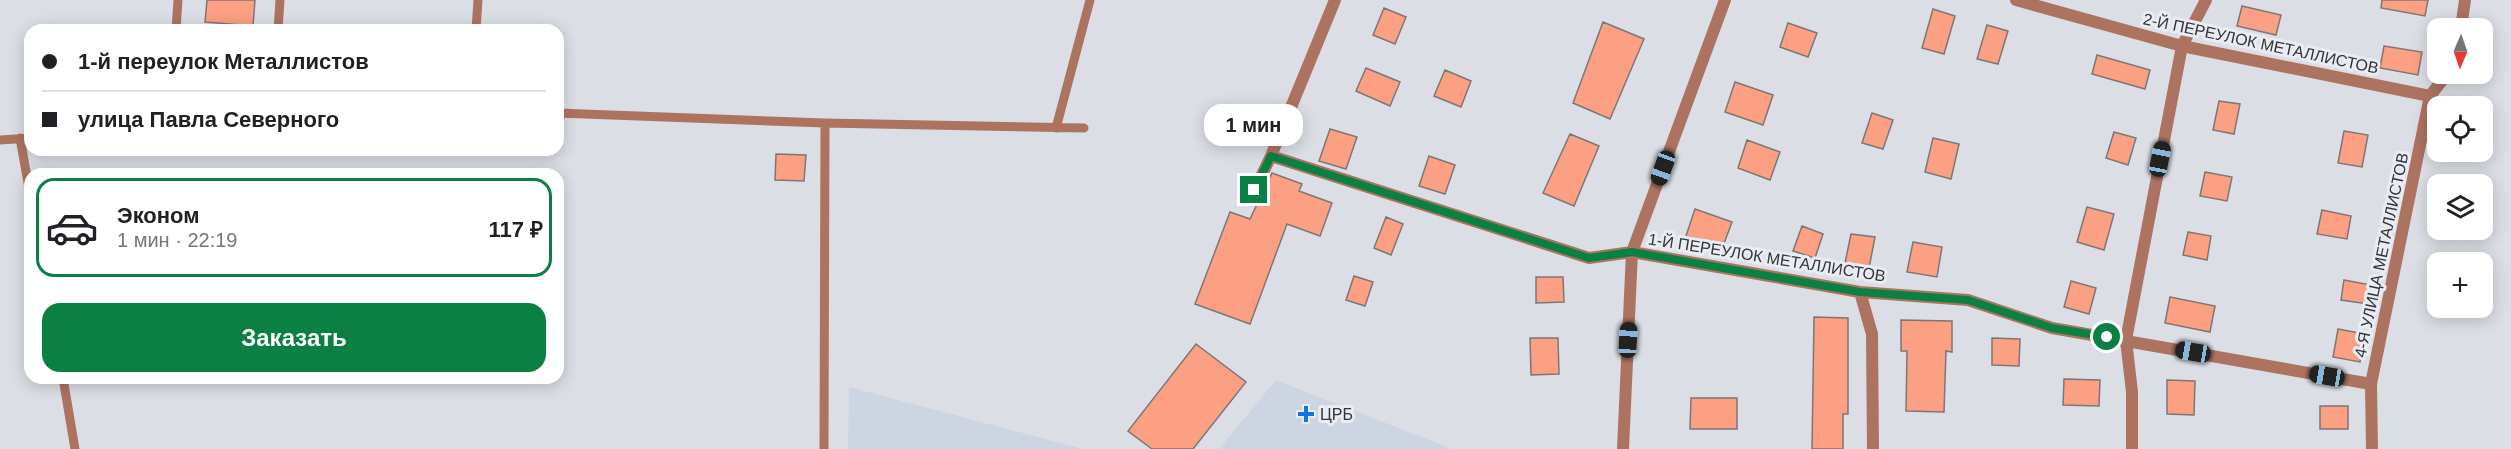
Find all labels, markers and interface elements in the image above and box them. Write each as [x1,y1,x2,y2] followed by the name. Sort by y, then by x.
[2142,9,2380,77] street label: 2-Й ПЕРЕУЛОК МЕТАЛЛИСТОВ
[2427,18,2493,84] north arrow
[2427,18,2493,318] map controls
[78,49,369,74] text: 1-й переулок Металлистов
[2427,96,2493,162] button: locate
[1204,103,1304,145] callout: 1 мин
[78,107,339,132] text: улица Павла Северного
[1226,114,1281,136] text: 1 мин
[2148,140,2172,178] car
[1648,148,1678,188] car
[2351,151,2412,359] street label: 4-Я УЛИЦА МЕТАЛЛИСТОВ
[2427,174,2493,240] button: layers
[1240,176,1267,203] route end
[45,201,99,255] icon: car
[117,203,200,228] text: Эконом
[489,217,543,242] text: 117 ₽
[117,229,237,251] text: 1 мин · 22:19
[1647,229,1887,285] street label: 1-Й ПЕРЕУЛОК МЕТАЛЛИСТОВ
[2427,252,2493,318] button: +
[42,303,546,372] button: Заказать
[1618,322,1638,358] car
[2093,323,2120,350] route start
[2174,340,2212,364] car
[2308,364,2346,388] car
[1297,405,1315,423] marker: ЦРБ
[1320,406,1353,423] place label: ЦРБ

